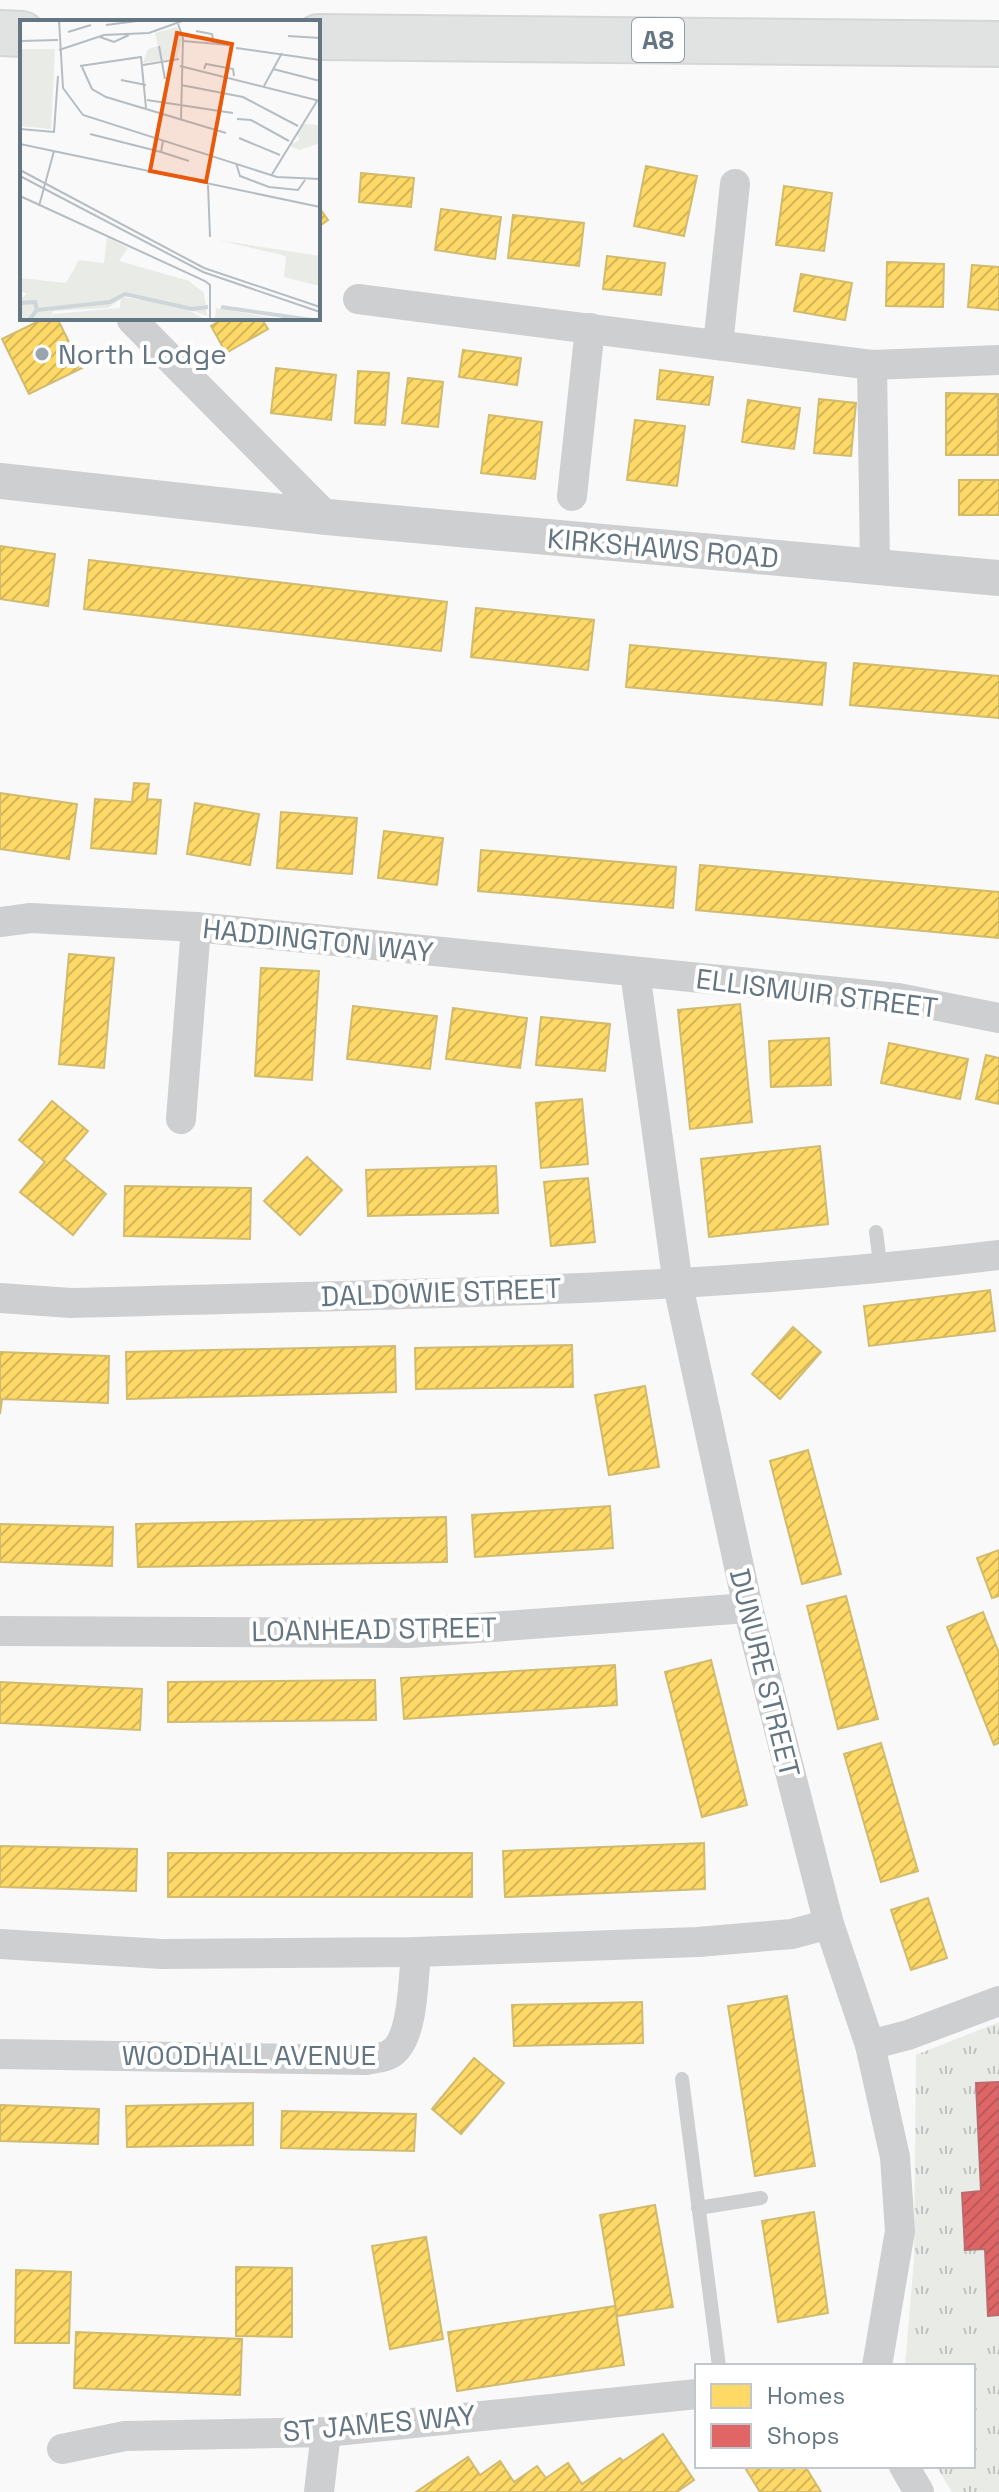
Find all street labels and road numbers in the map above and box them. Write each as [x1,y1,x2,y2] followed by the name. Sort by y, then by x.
[632,18,684,62] road number: A8
[546,520,780,576] street label: KIRKSHAWS ROAD
[201,910,435,970] street label: HADDINGTON WAY
[694,960,940,1026] street label: ELLISMUIR STREET
[320,1270,562,1314] street label: DALDOWIE STREET
[722,1565,808,1781] street label: DUNURE STREET
[251,1609,497,1649] street label: LOANHEAD STREET
[122,2037,376,2073] street label: WOODHALL AVENUE
[281,2397,477,2449] street label: ST JAMES WAY

